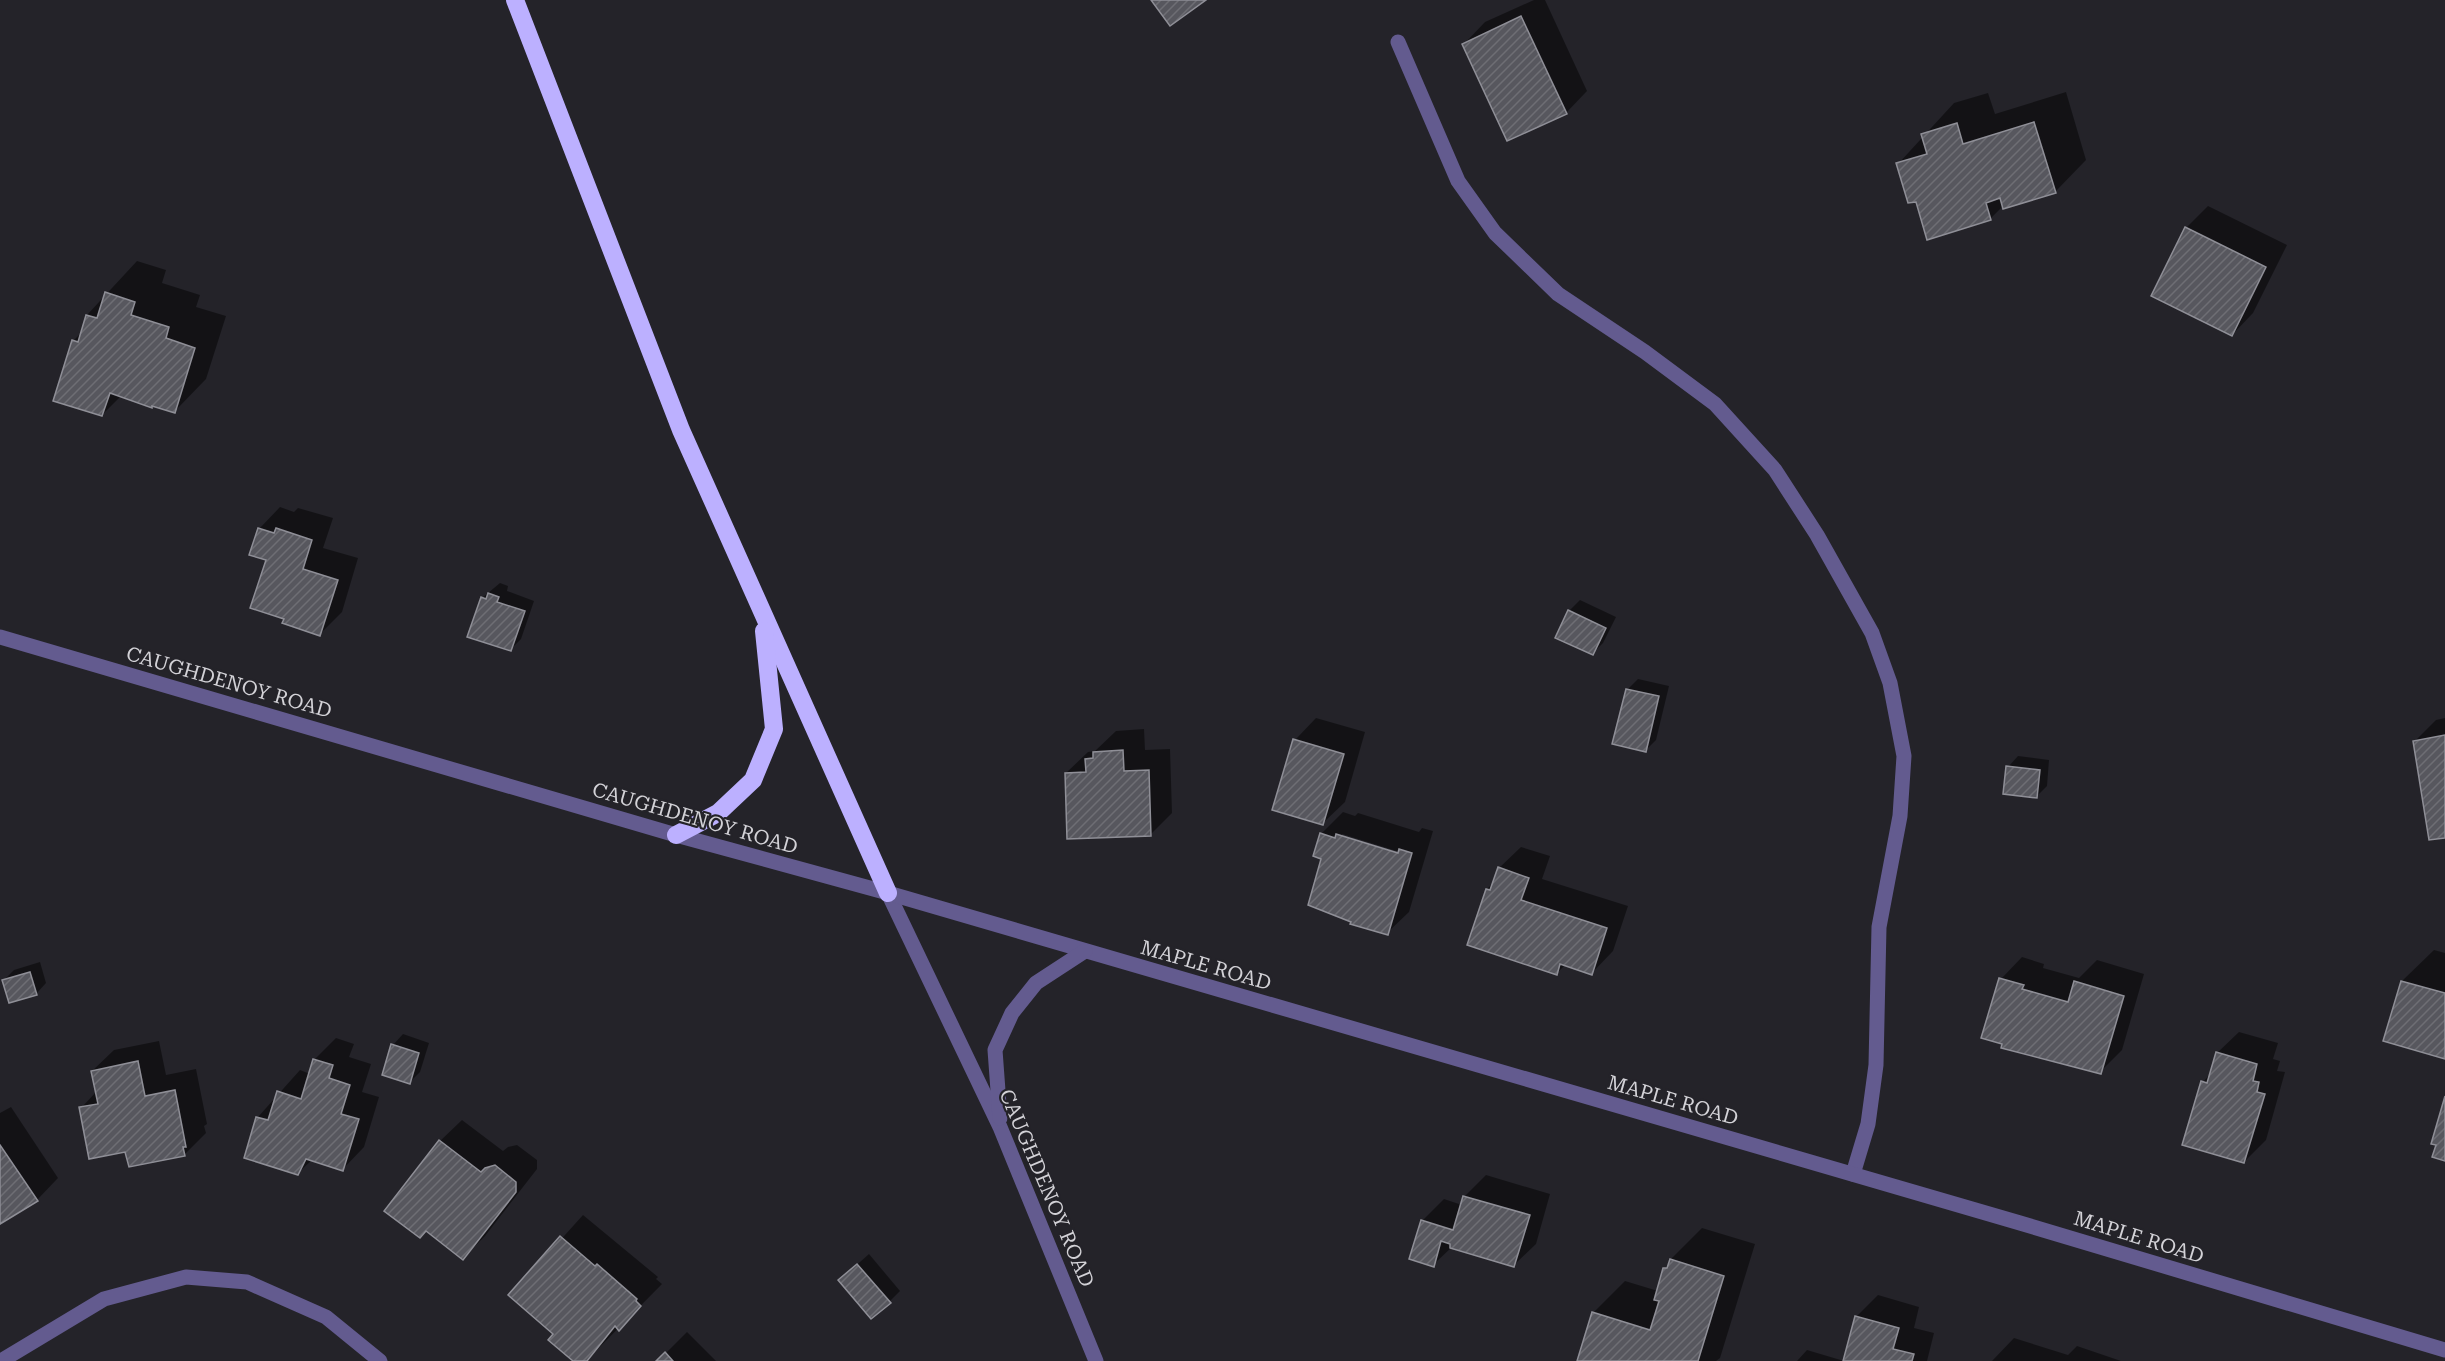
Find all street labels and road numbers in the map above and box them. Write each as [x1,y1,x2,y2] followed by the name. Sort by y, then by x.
[124,641,334,723] street label: CAUGHDENOY ROAD
[590,777,800,859] street label: CAUGHDENOY ROAD
[1138,935,1274,995] street label: MAPLE ROAD
[1605,1070,1741,1130] street label: MAPLE ROAD
[994,1085,1100,1291] street label: CAUGHDENOY ROAD
[2071,1206,2207,1268] street label: MAPLE ROAD

